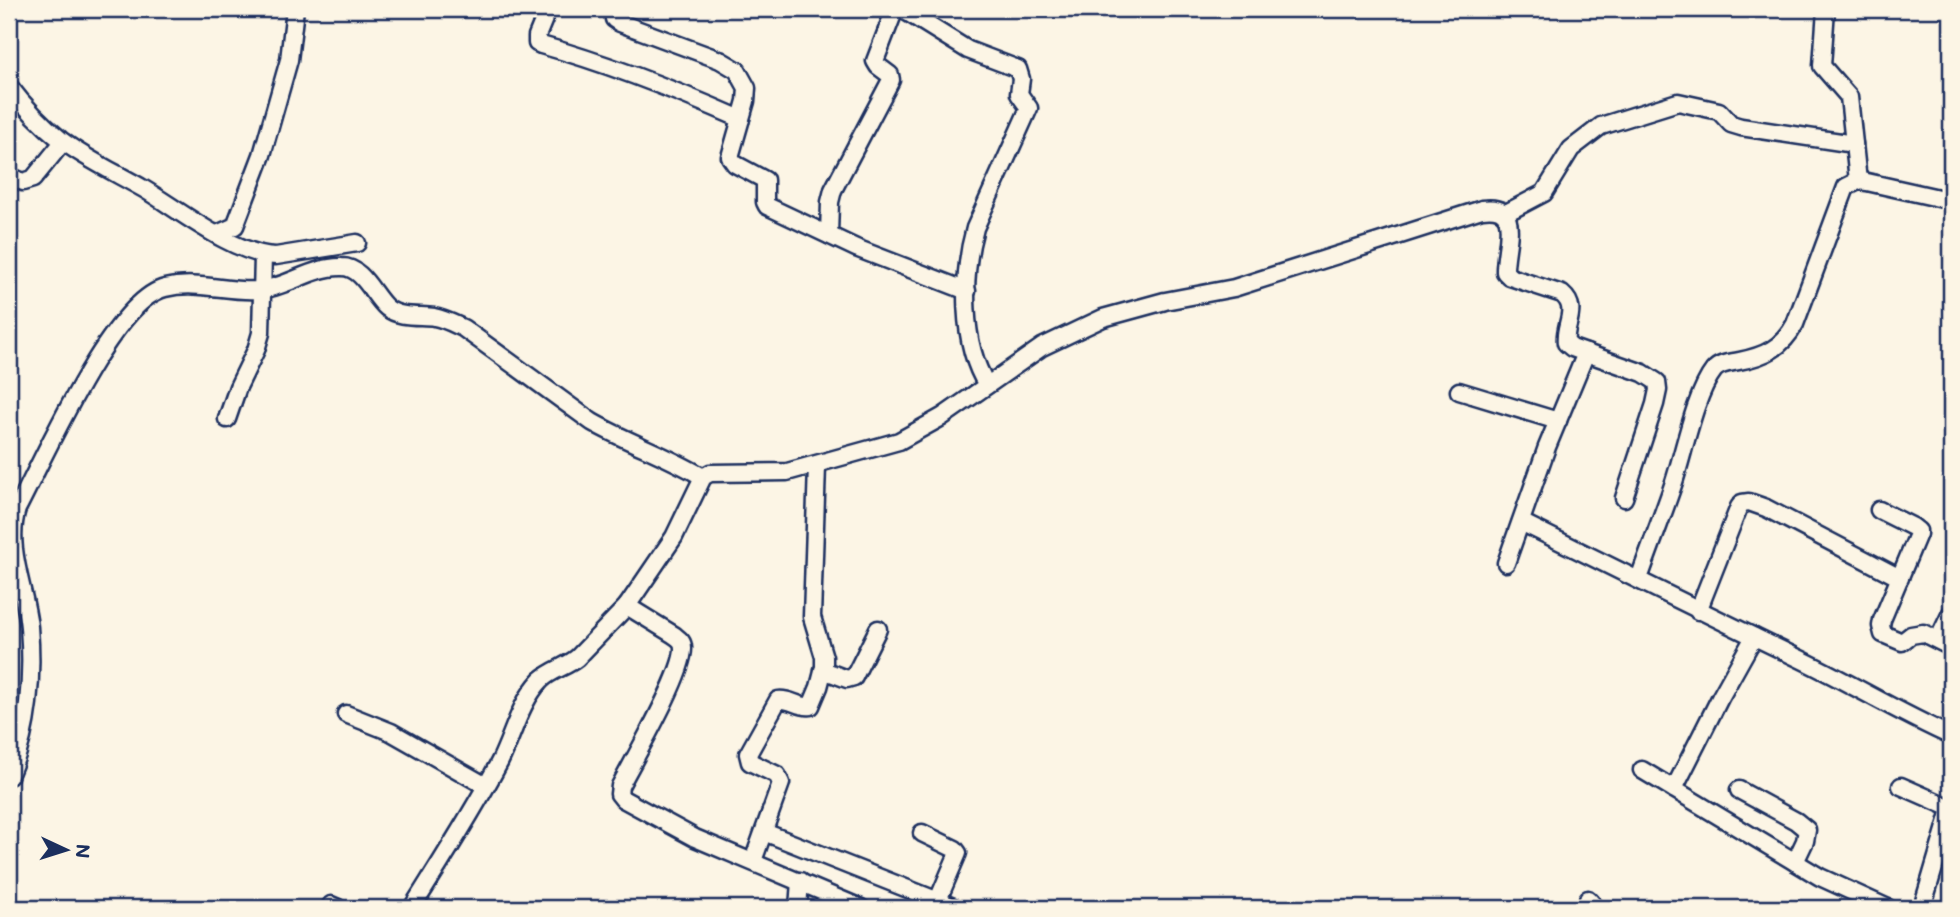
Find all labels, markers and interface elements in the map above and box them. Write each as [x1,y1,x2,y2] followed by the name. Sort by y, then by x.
[32,816,102,886] north arrow
[70,843,96,859] text: N

